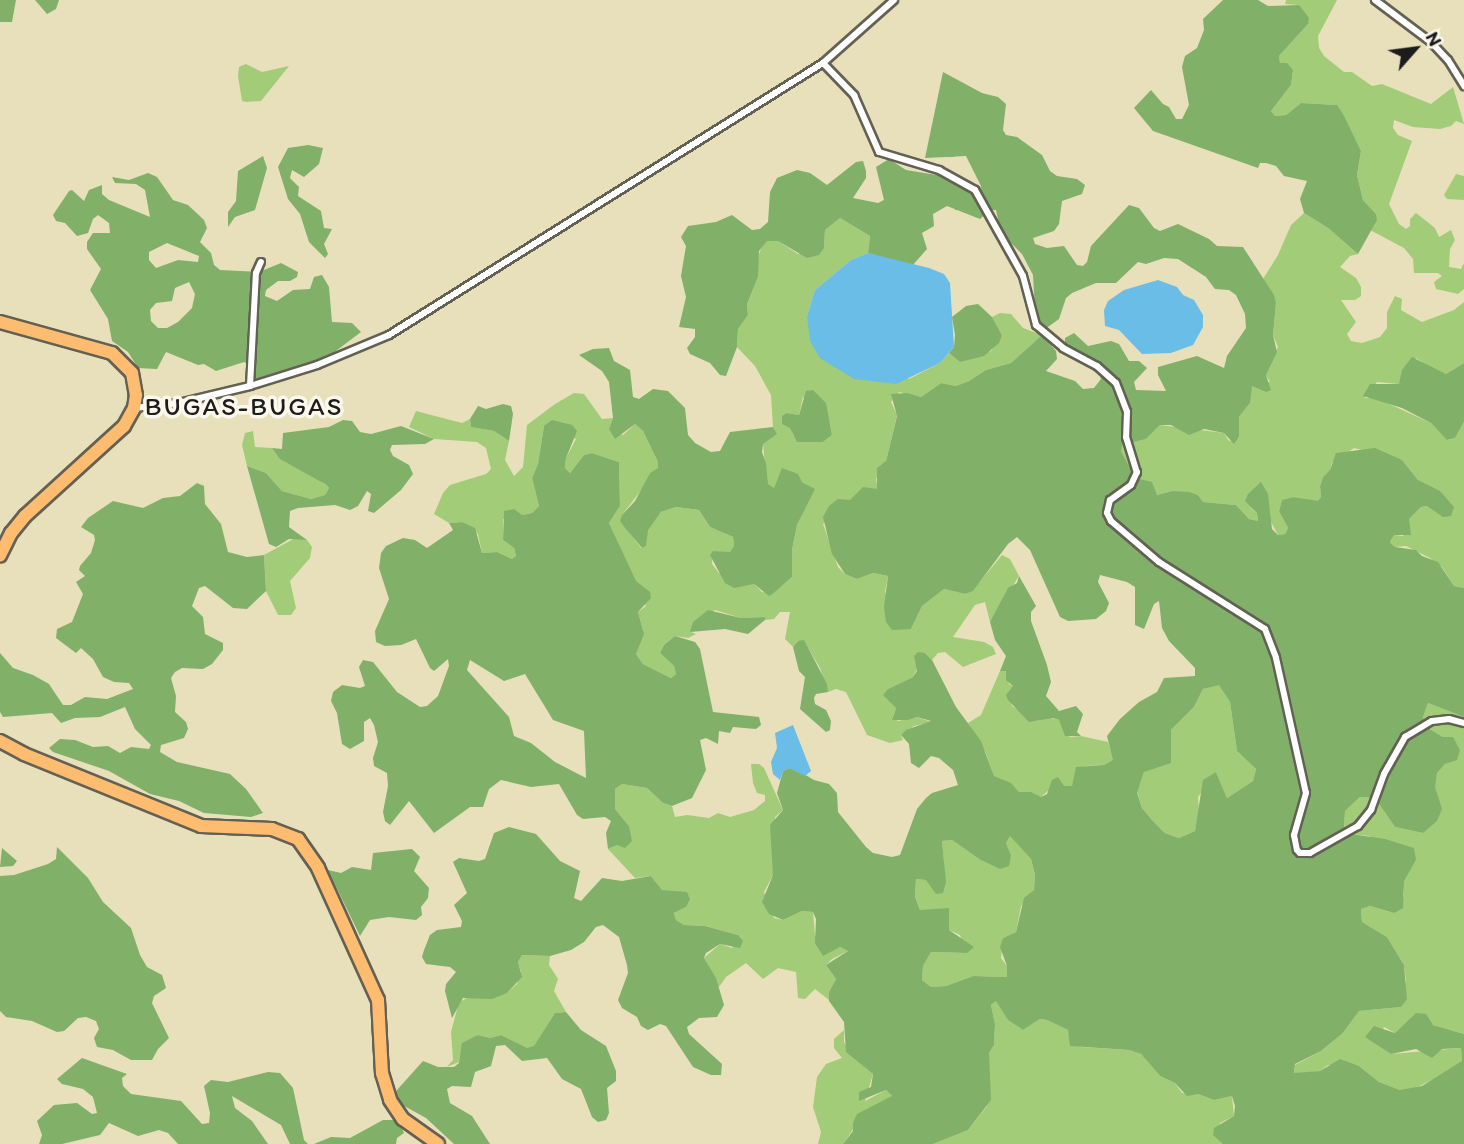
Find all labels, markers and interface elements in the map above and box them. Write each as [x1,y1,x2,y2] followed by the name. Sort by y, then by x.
[1380,14,1450,84] north arrow
[1421,28,1447,50] text: N
[146,391,342,423] district label: BUGAS-BUGAS

